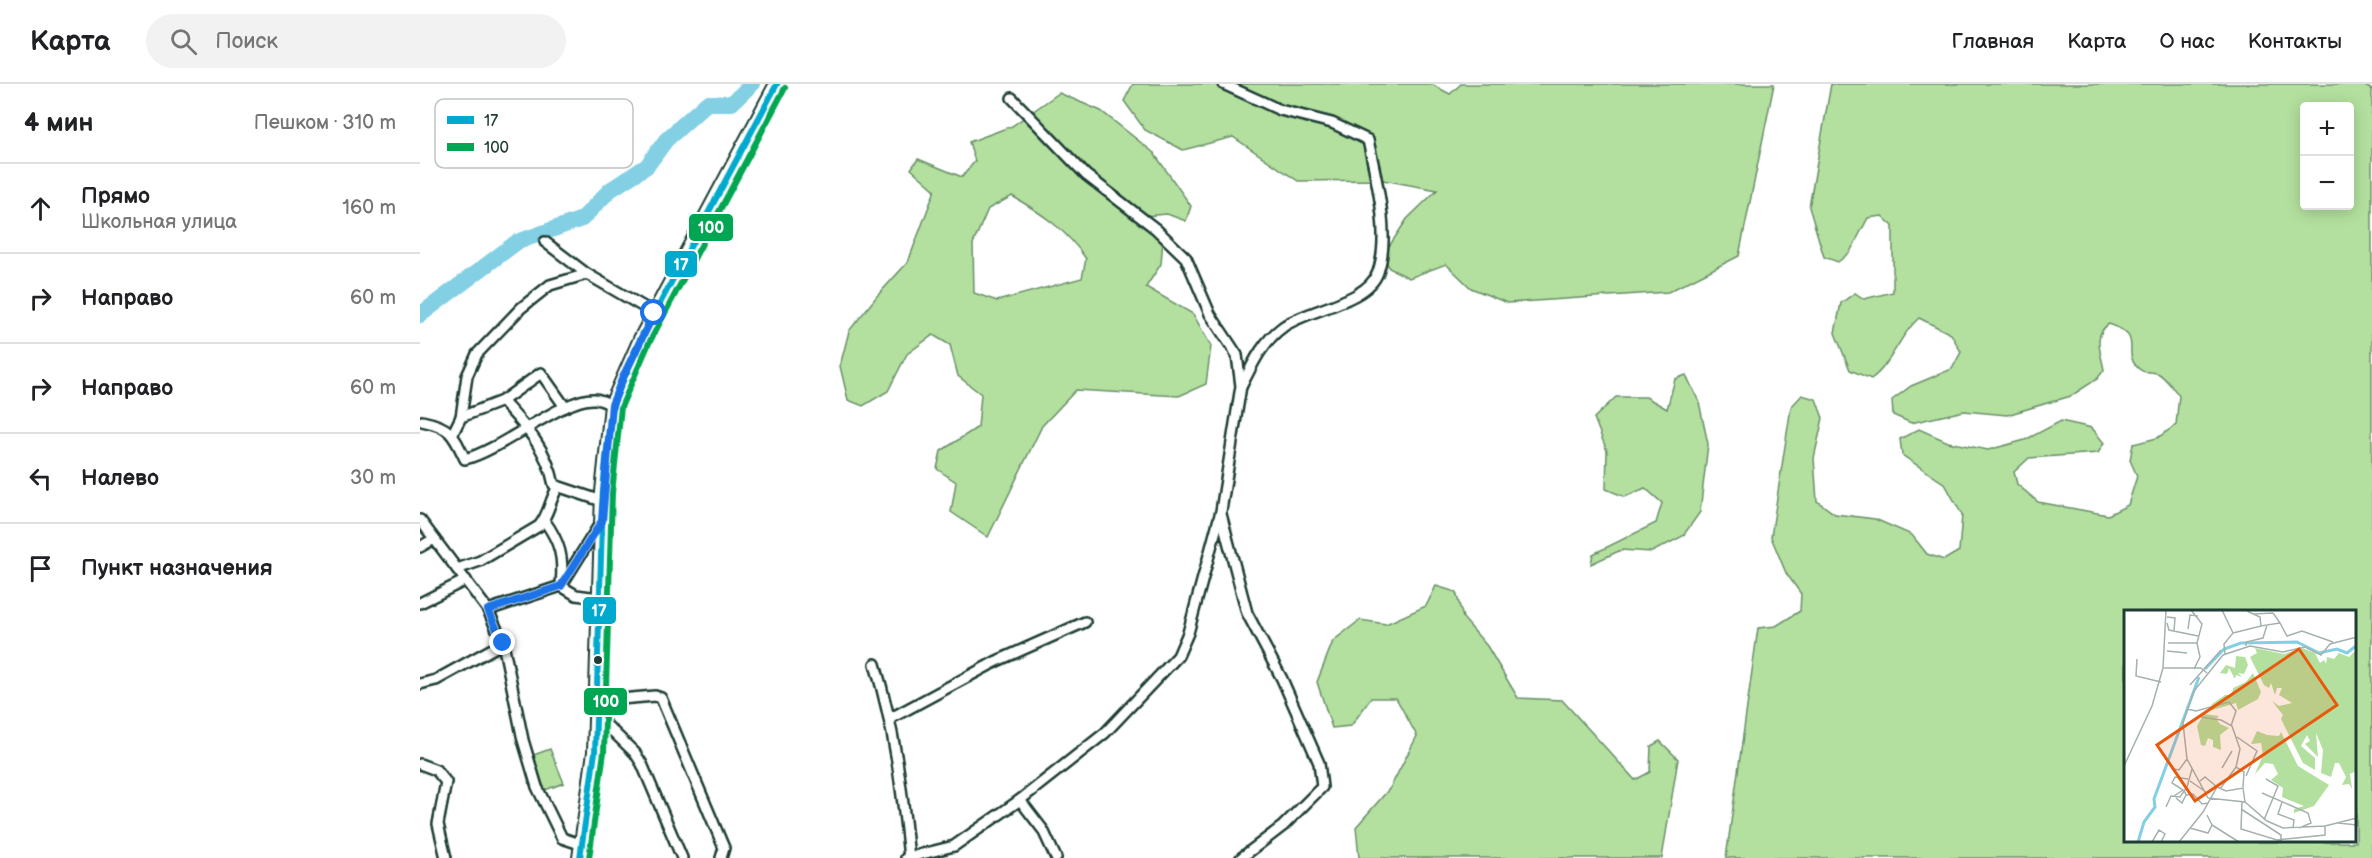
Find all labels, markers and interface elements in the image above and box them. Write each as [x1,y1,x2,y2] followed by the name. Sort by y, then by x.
[146,14,566,68] search box
[30,25,110,58] text: Карта
[167,25,200,58] icon: search
[215,28,278,55] text: Поиск
[1951,29,2034,54] text: Главная
[2067,29,2126,54] text: Карта
[2159,29,2215,54] text: О нас
[2248,29,2342,54] text: Контакты
[435,99,633,168] legend
[2300,102,2354,210] map controls
[2300,102,2354,156] button: +
[24,108,93,139] text: 4 мин
[254,111,396,135] text: Пешком · 310 m
[484,112,498,131] text: 17
[484,139,509,158] text: 100
[2300,156,2354,210] button: −
[81,183,150,210] text: Прямо
[24,192,57,225] icon: ahead
[342,196,396,220] text: 160 m
[81,210,237,234] text: Школьная улица
[688,213,734,242] line badge: 100
[698,219,724,238] text: 100
[664,250,698,278] line badge: 17
[673,256,689,275] text: 17
[24,282,57,315] icon: right
[81,285,173,312] text: Направо
[350,286,396,310] text: 60 m
[640,299,666,325] route start
[24,372,57,405] icon: right
[81,375,173,402] text: Направо
[350,376,396,400] text: 60 m
[24,462,57,495] icon: left
[81,465,159,492] text: Налево
[350,466,396,490] text: 30 m
[24,552,57,585] icon: arrive
[81,555,273,582] text: Пункт назначения
[582,596,617,625] line badge: 17
[591,602,607,621] text: 17
[2124,610,2357,843] inset map
[489,629,515,655] route end
[592,654,604,666] unlabelled marker
[583,687,628,716] line badge: 100
[593,693,619,712] text: 100

